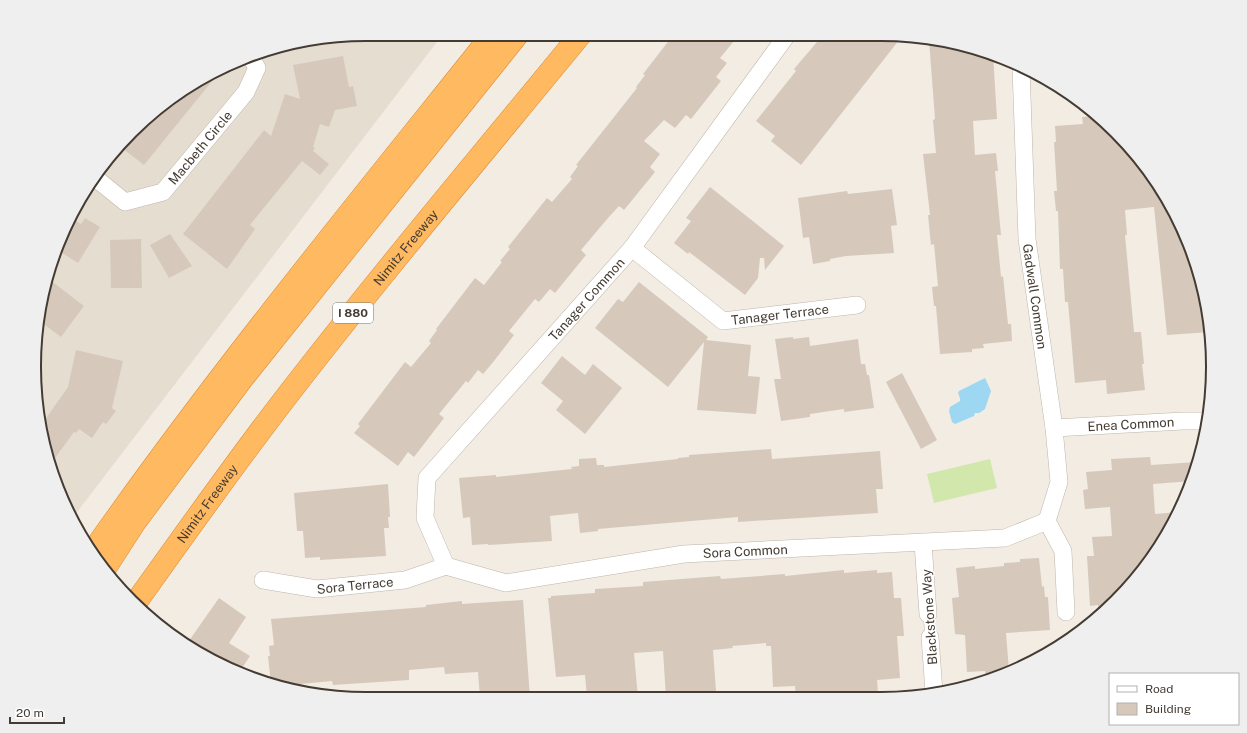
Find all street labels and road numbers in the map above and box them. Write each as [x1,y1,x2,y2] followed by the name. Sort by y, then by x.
[165,108,235,188] street label: Macbeth Circle
[370,207,441,289] street label: Nimitz Freeway
[1020,243,1050,350] street label: Gadwall Common
[546,255,628,344] street label: Tanager Common
[730,301,830,328] street label: Tanager Terrace
[333,303,373,323] road number: I 880
[1087,414,1175,434] street label: Enea Common
[174,462,241,546] street label: Nimitz Freeway
[702,542,788,561] street label: Sora Common
[919,569,940,665] street label: Blackstone Way
[316,574,394,597] street label: Sora Terrace

